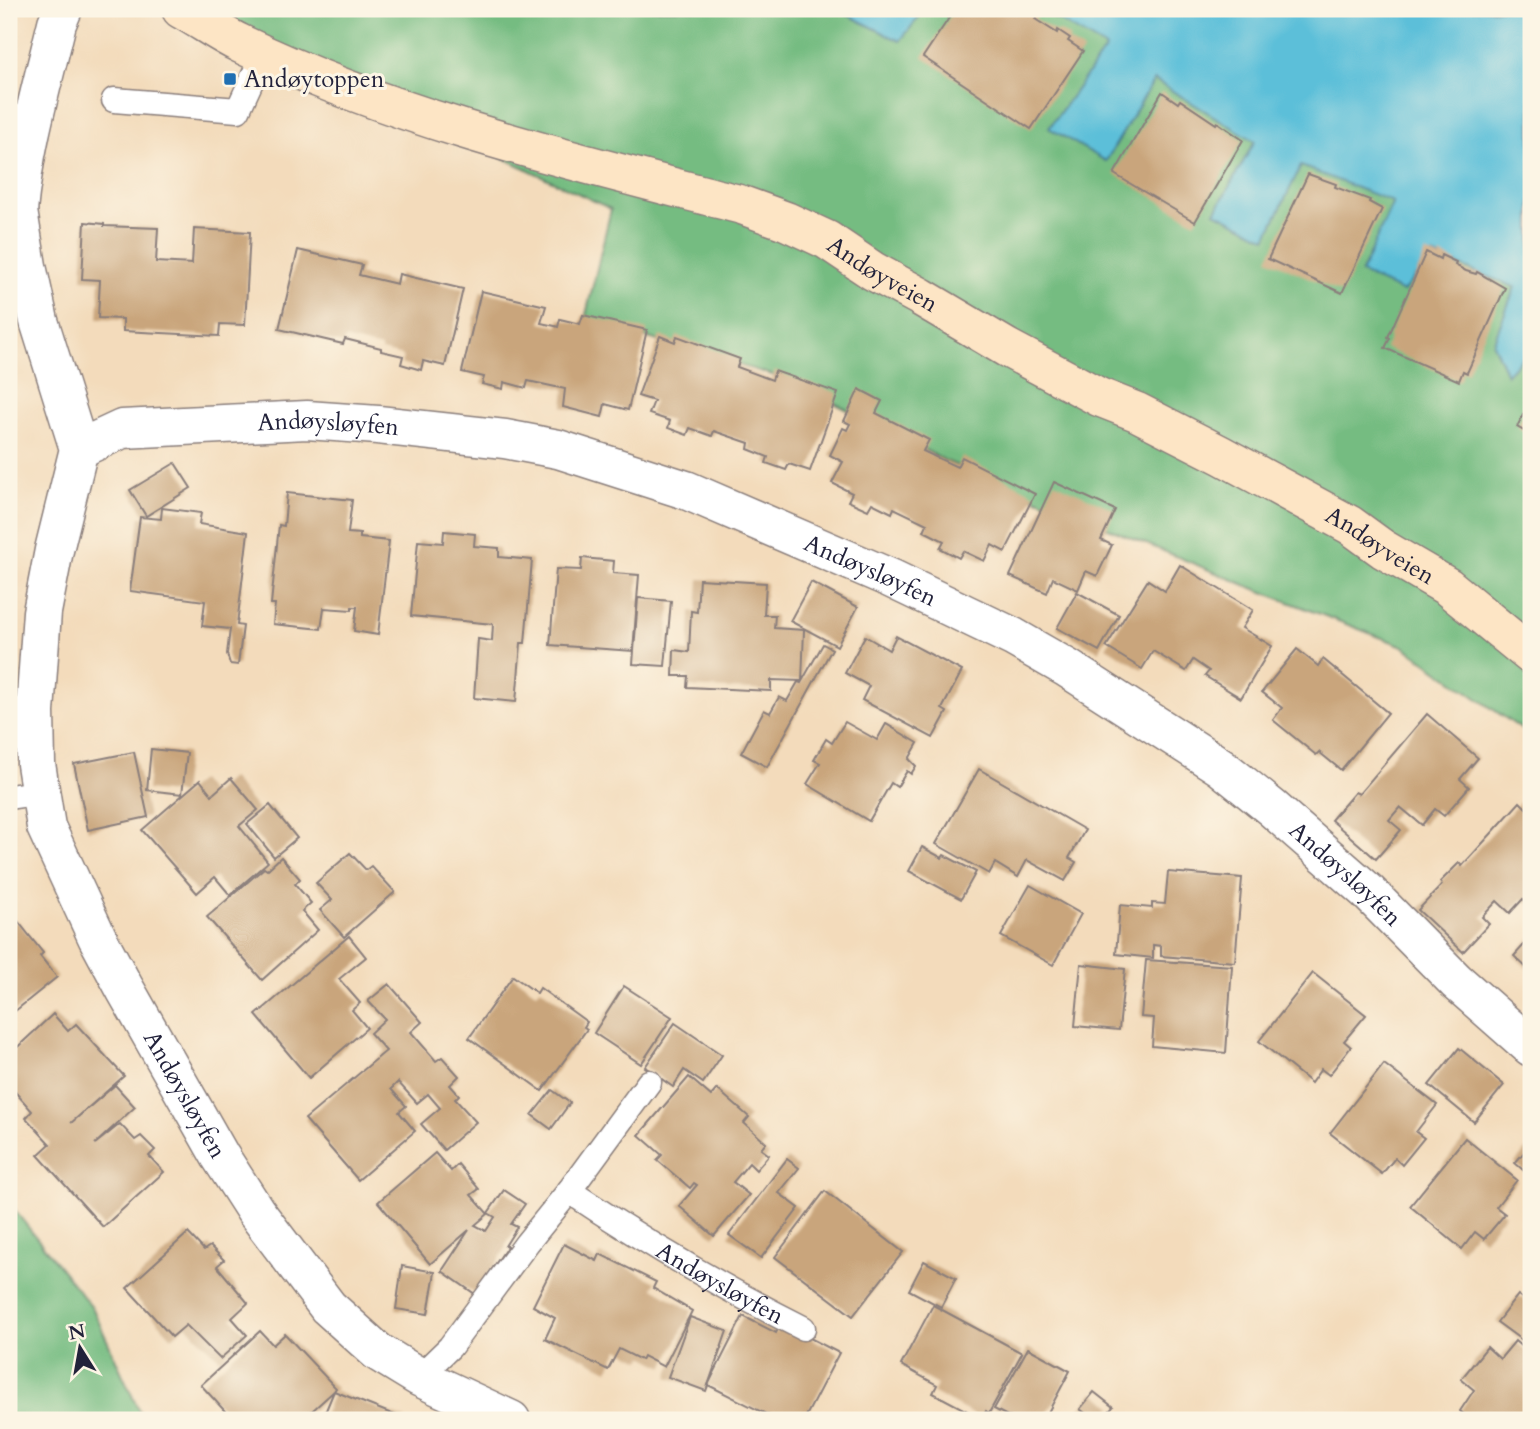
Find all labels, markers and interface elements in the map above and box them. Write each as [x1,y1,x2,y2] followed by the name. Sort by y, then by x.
[244,63,385,96] place label: Andøytoppen
[222,71,238,87] marker: Andøytoppen
[821,228,945,320] street label: Andøyveien
[257,403,401,444] street label: Andøysløyfen
[1319,498,1441,592] street label: Andøyveien
[799,526,942,615] street label: Andøysløyfen
[1282,814,1410,934] street label: Andøysløyfen
[136,1025,235,1165] street label: Andøysløyfen
[650,1234,790,1332] street label: Andøysløyfen
[46,1314,116,1384] north arrow
[66,1318,88,1347] text: N

